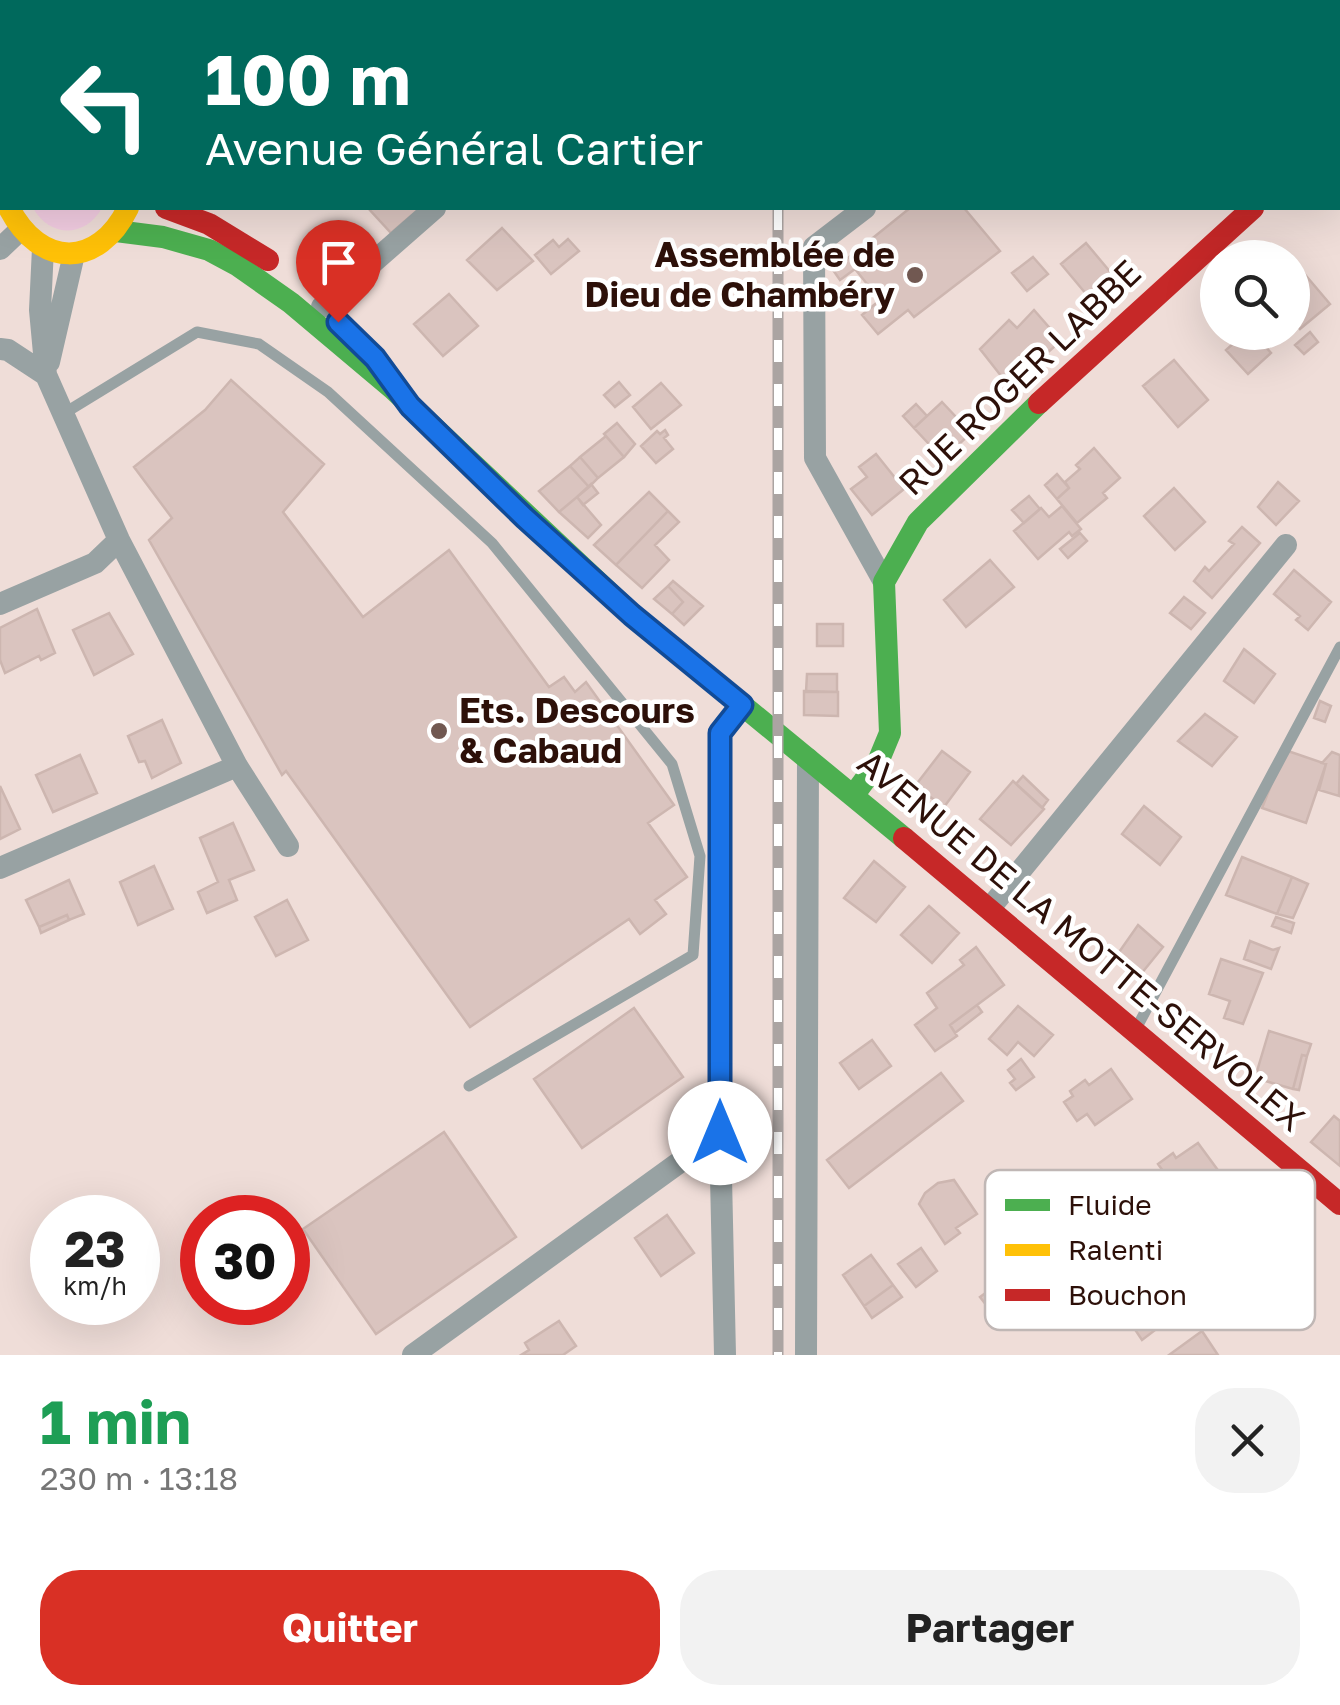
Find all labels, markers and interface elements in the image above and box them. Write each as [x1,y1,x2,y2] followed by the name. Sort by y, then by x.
[205,36,411,120] text: 100 m
[40,40,170,170] icon: left
[205,121,703,175] text: Avenue Général Cartier
[296,220,381,323] pin
[585,233,895,315] place label: Assemblée de Dieu de Chambéry
[311,235,366,290] icon: arrive
[1200,240,1310,350] map controls
[1200,240,1310,350] button: search
[890,251,1149,504] street label: RUE ROGER LABBE
[904,264,926,286] marker: Assemblée de Dieu de Chambéry
[459,689,695,771] place label: Ets. Descours & Cabaud
[428,720,450,742] marker: Ets. Descours & Cabaud
[850,741,1313,1139] street label: AVENUE DE LA MOTTE-SERVOLEX
[668,1081,772,1185] position arrow
[985,1170,1315,1330] legend
[1068,1188,1152,1221] text: Fluide
[180,1195,310,1325] speed limit sign: 30
[64,1218,125,1278] text: 23
[1068,1233,1163,1266] text: Ralenti
[63,1270,127,1301] text: km/h
[1068,1278,1187,1311] text: Bouchon
[40,1385,191,1457] text: 1 min
[1195,1388,1300,1493] button: close
[40,1459,238,1497] text: 230 m · 13:18
[40,1570,660,1685] button: Quitter
[680,1570,1300,1685] button: Partager

